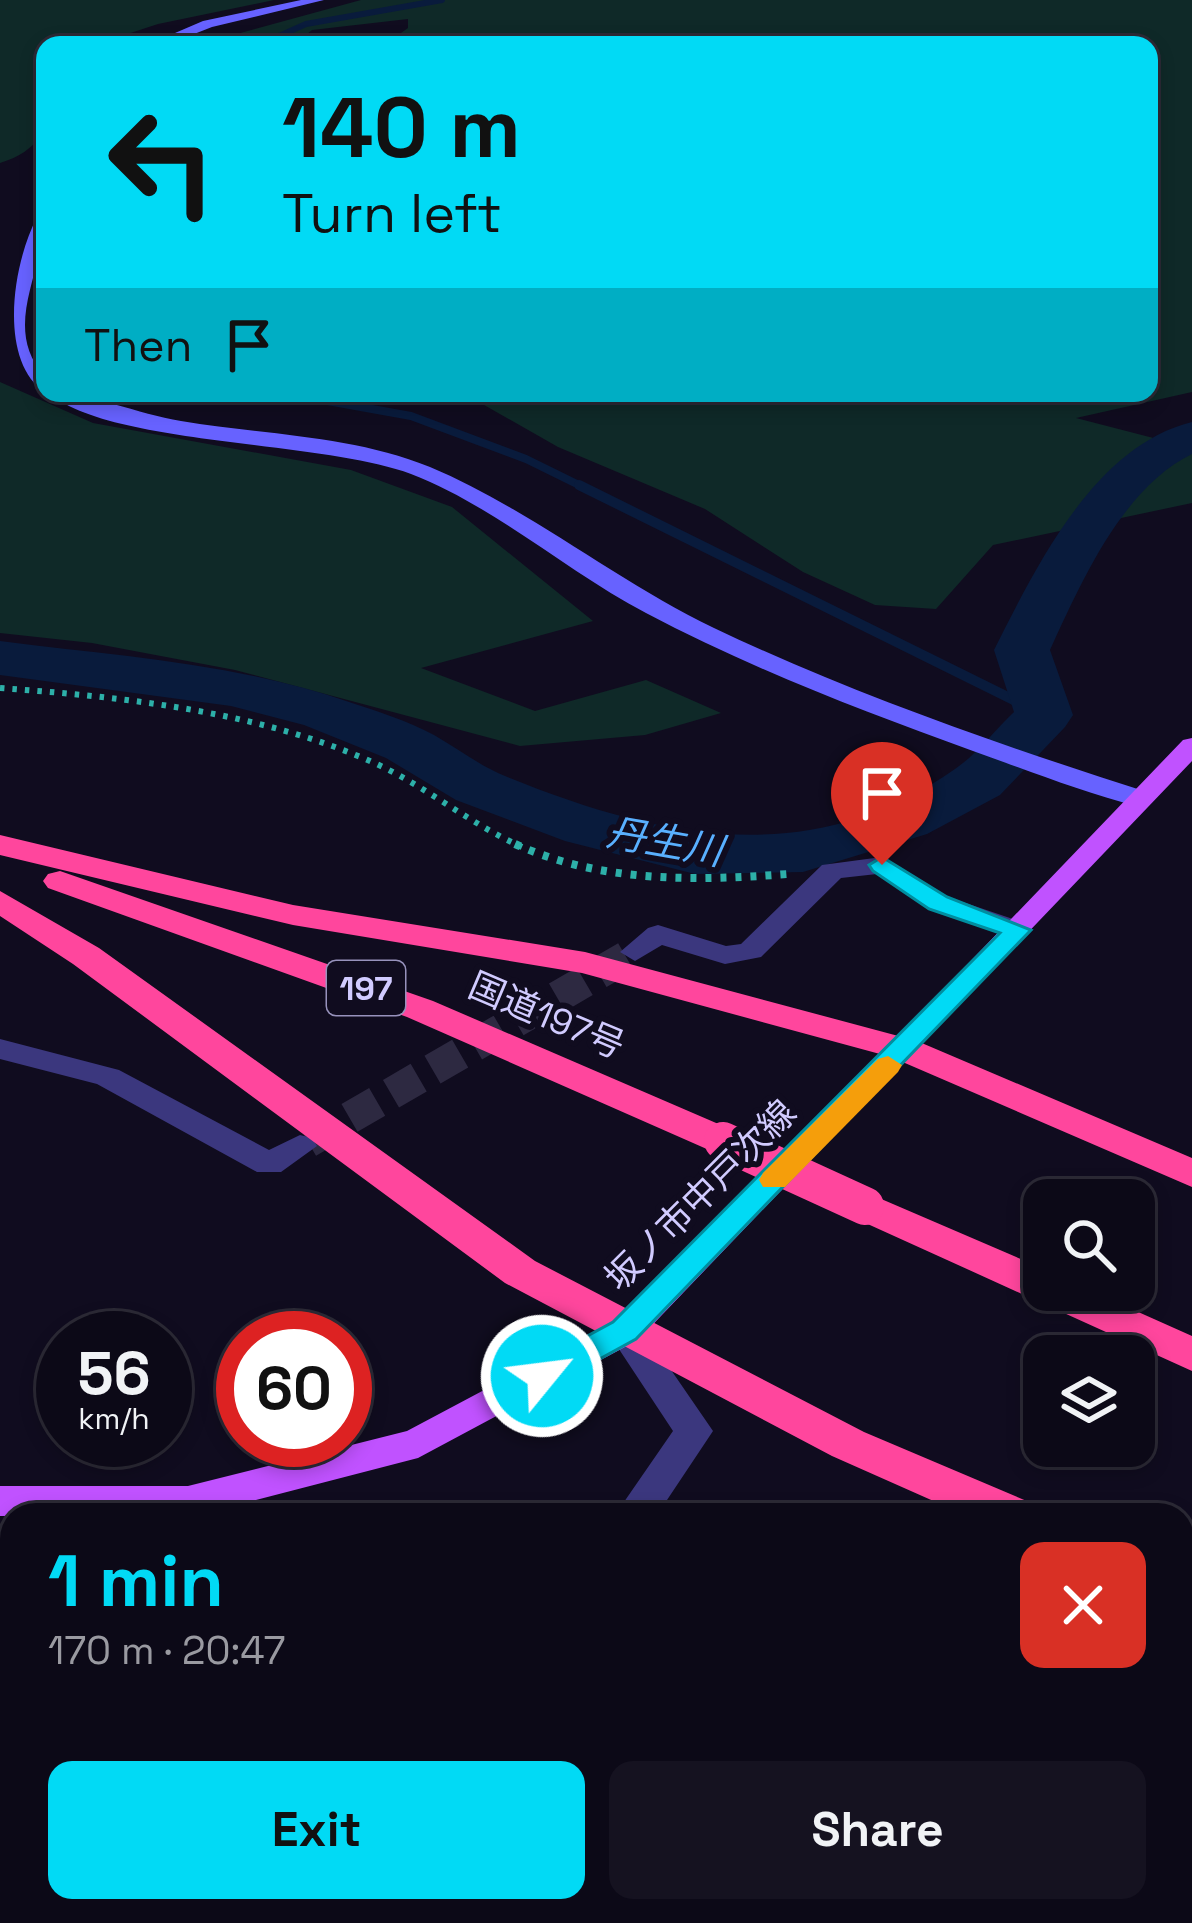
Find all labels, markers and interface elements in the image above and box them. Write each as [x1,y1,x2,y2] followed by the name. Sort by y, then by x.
[282,74,521,182] text: 140 m
[84,84,240,240] icon: left
[282,179,502,248] text: Turn left
[216,312,282,378] icon: arrive
[84,317,192,374] text: Then
[831,742,933,865] pin
[849,760,915,826] icon: arrive
[603,807,731,876] water label: 丹生川
[327,961,405,1015] road number: 197
[462,963,631,1069] street label: 国道197号
[595,1090,806,1301] street label: 坂ノ市中戸次線
[1023,1179,1155,1467] map controls
[1023,1179,1155,1311] button: search
[216,1311,372,1467] speed limit sign: 60
[479,1313,605,1439] position arrow
[77,1335,151,1412] text: 56
[1023,1335,1155,1467] button: layers
[78,1399,150,1438] text: km/h
[48,1535,224,1627] text: 1 min
[1020,1542,1146,1668] button: close
[48,1626,285,1675] text: 170 m · 20:47
[48,1761,585,1899] button: Exit
[609,1761,1146,1899] button: Share

